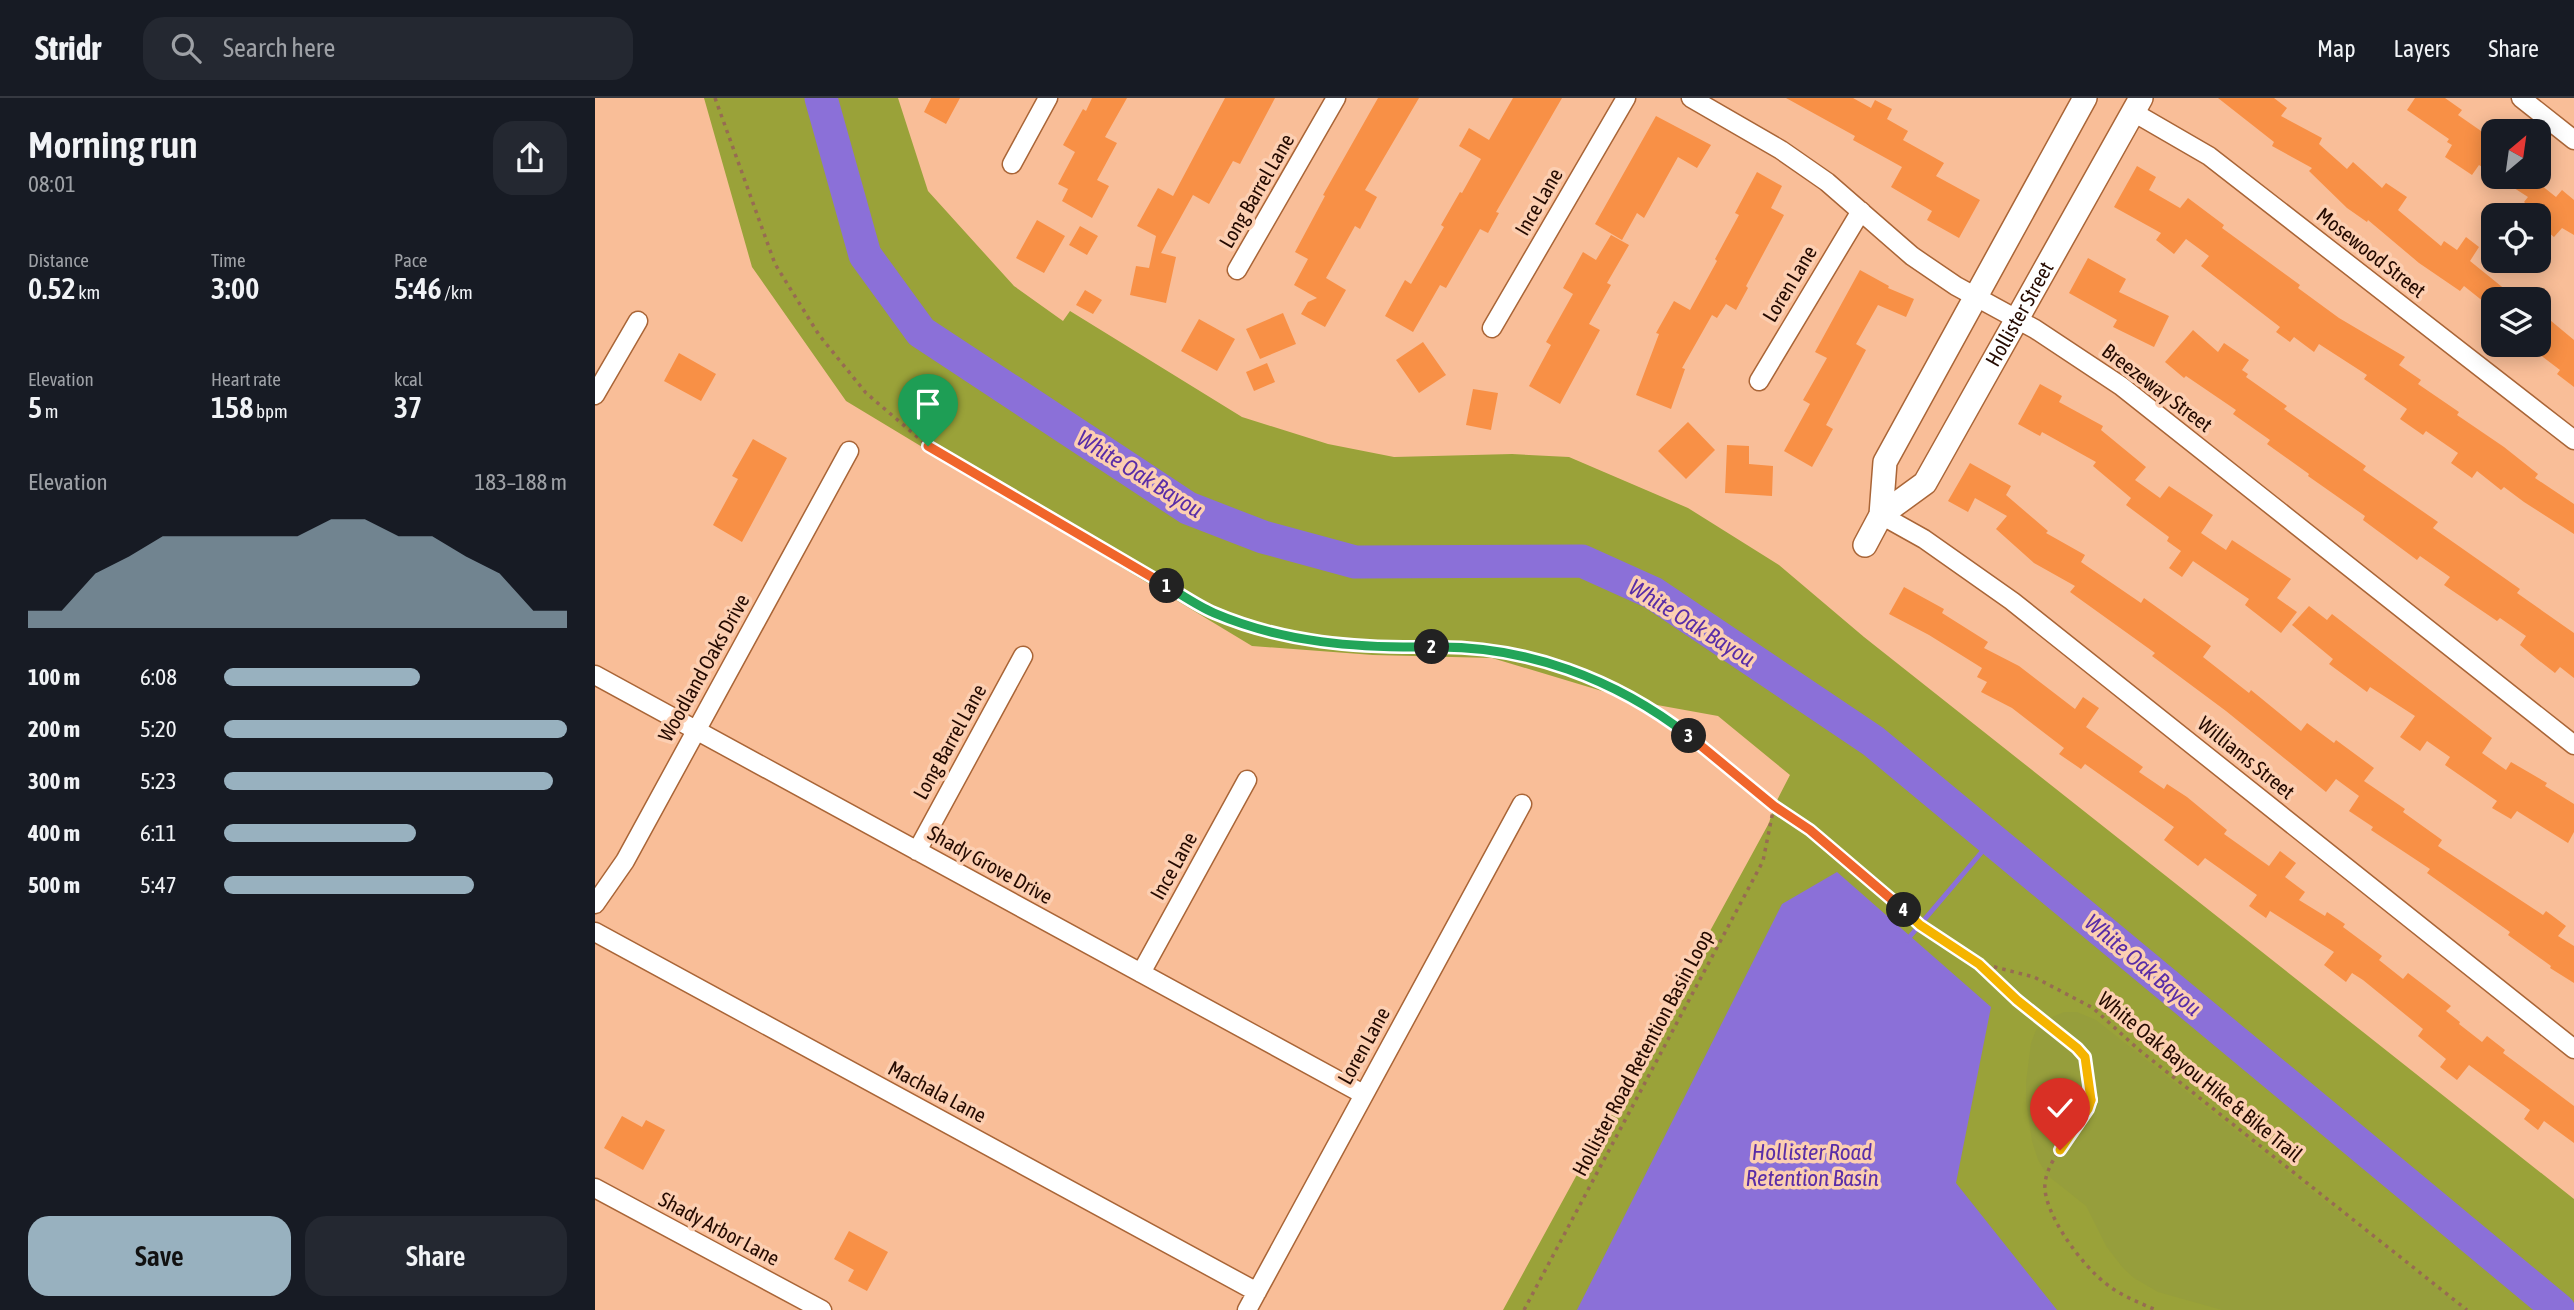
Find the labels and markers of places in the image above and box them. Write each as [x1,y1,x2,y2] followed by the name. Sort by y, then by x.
[898,374,958,446] pin
[1149,568,1185,603] pin: 1
[1415,630,1449,664] pin: 2
[1671,718,1707,754] pin: 3
[1887,892,1921,928] pin: 4
[2030,1078,2090,1150] pin

